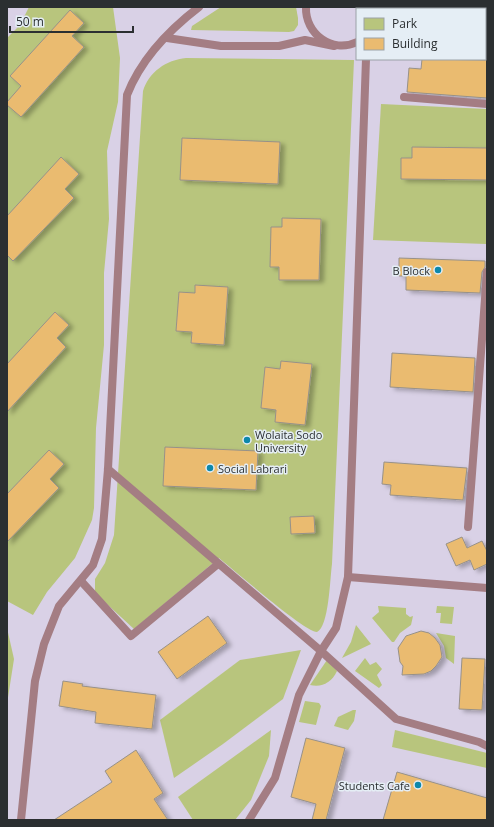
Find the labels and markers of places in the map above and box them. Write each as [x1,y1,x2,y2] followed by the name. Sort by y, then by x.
[392,263,430,278] place label: B Block
[433,265,443,275] marker: B Block
[255,427,323,455] place label: Wolaita Sodo University
[242,435,252,445] marker: Wolaita Sodo University
[218,461,287,476] place label: Social Labrari
[205,463,215,473] marker: Social Labrari
[339,778,410,793] place label: Students Cafe
[413,780,423,790] marker: Students Cafe

